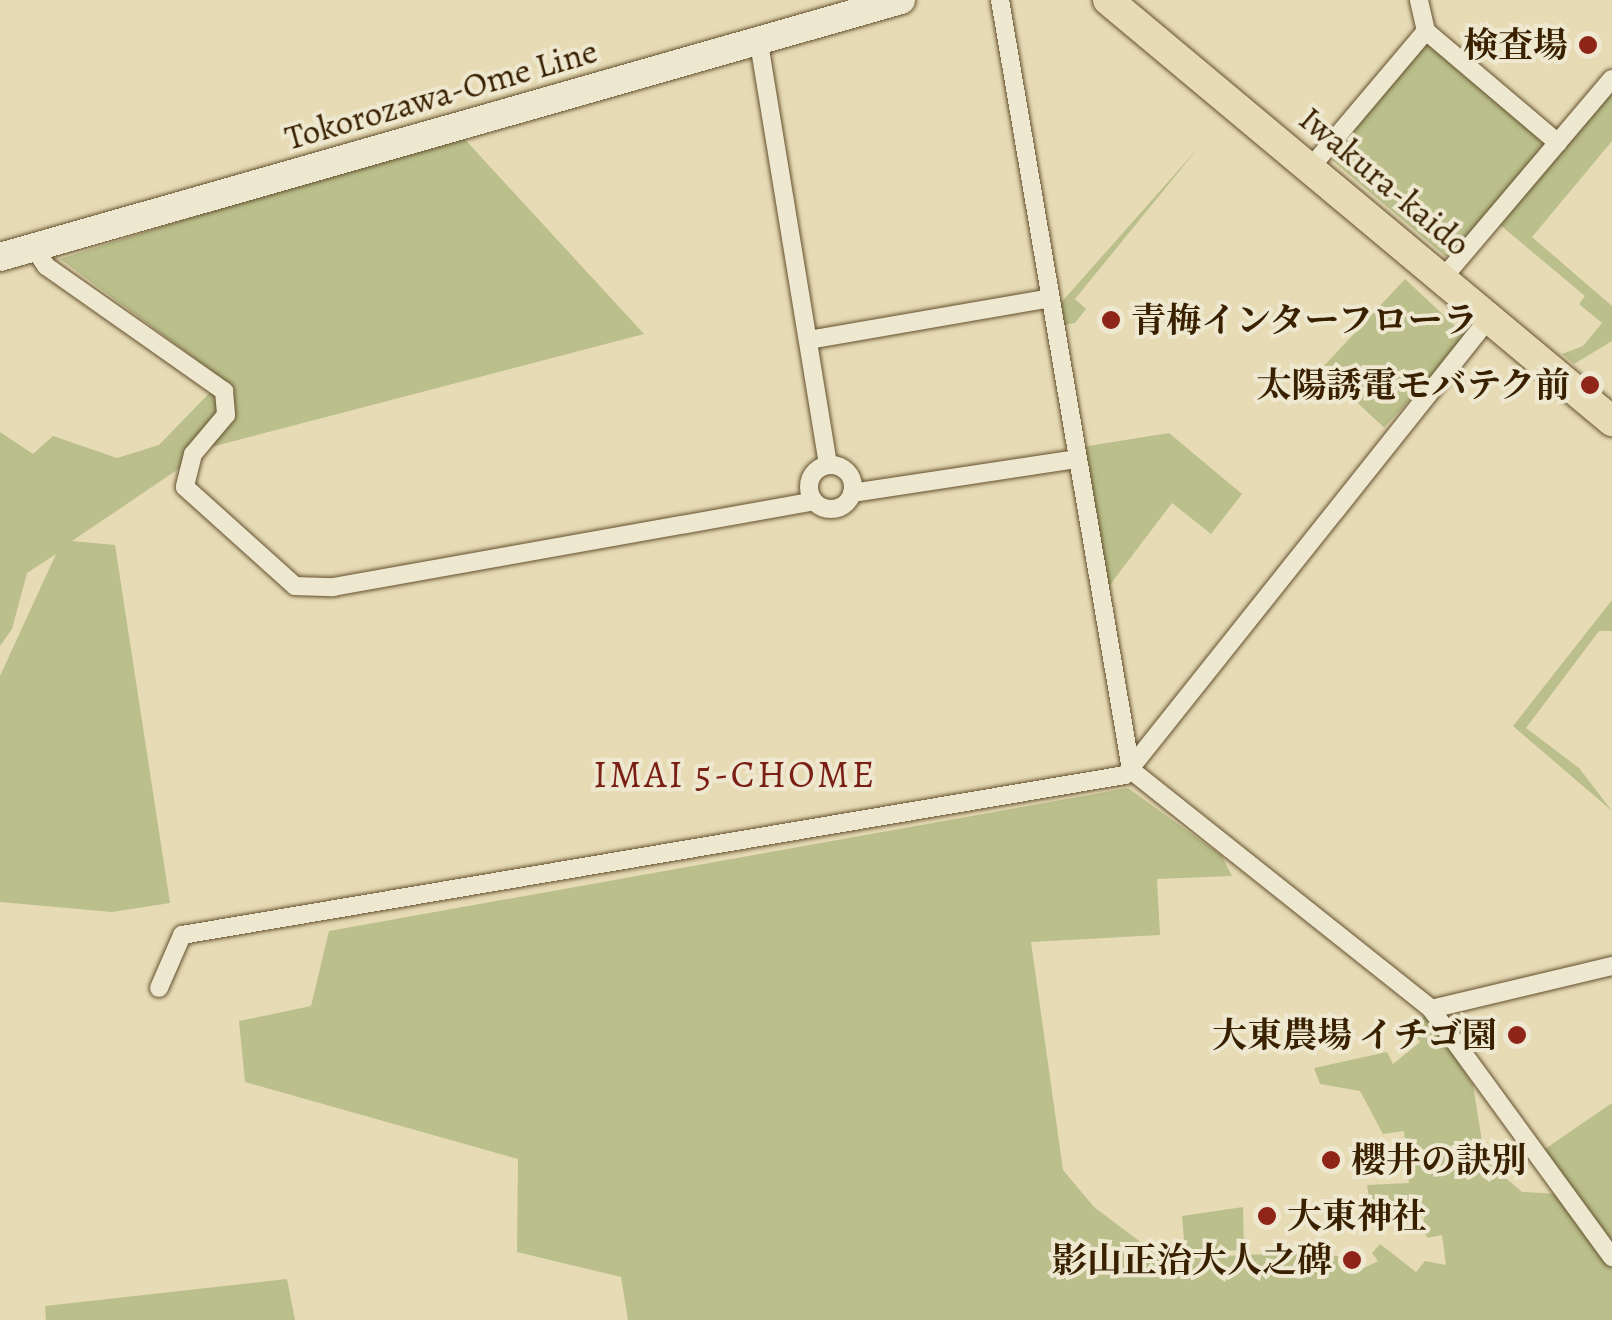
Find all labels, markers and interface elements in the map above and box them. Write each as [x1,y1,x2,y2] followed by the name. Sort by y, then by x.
[1463,24,1568,66] place label: 検査場
[280,29,602,159] street label: Tokorozawa-Ome Line
[1577,34,1599,56] marker: 検査場
[1291,97,1479,265] street label: Iwakura-kaido
[1131,299,1481,341] place label: 青梅インターフローラ
[1100,309,1122,331] marker: 青梅インターフローラ
[1255,364,1570,406] place label: 太陽誘電モバテク前
[1579,374,1601,396] marker: 太陽誘電モバテク前
[593,752,877,798] district label: IMAI 5-CHOME
[1211,1014,1497,1056] place label: 大東農場 イチゴ園
[1506,1024,1528,1046] marker: 大東農場 イチゴ園
[1351,1139,1526,1181] place label: 櫻井の訣別
[1320,1149,1342,1171] marker: 櫻井の訣別
[1287,1195,1427,1237] place label: 大東神社
[1256,1205,1278,1227] marker: 大東神社
[1052,1239,1332,1281] place label: 影山正治大人之碑
[1341,1249,1363,1271] marker: 影山正治大人之碑

